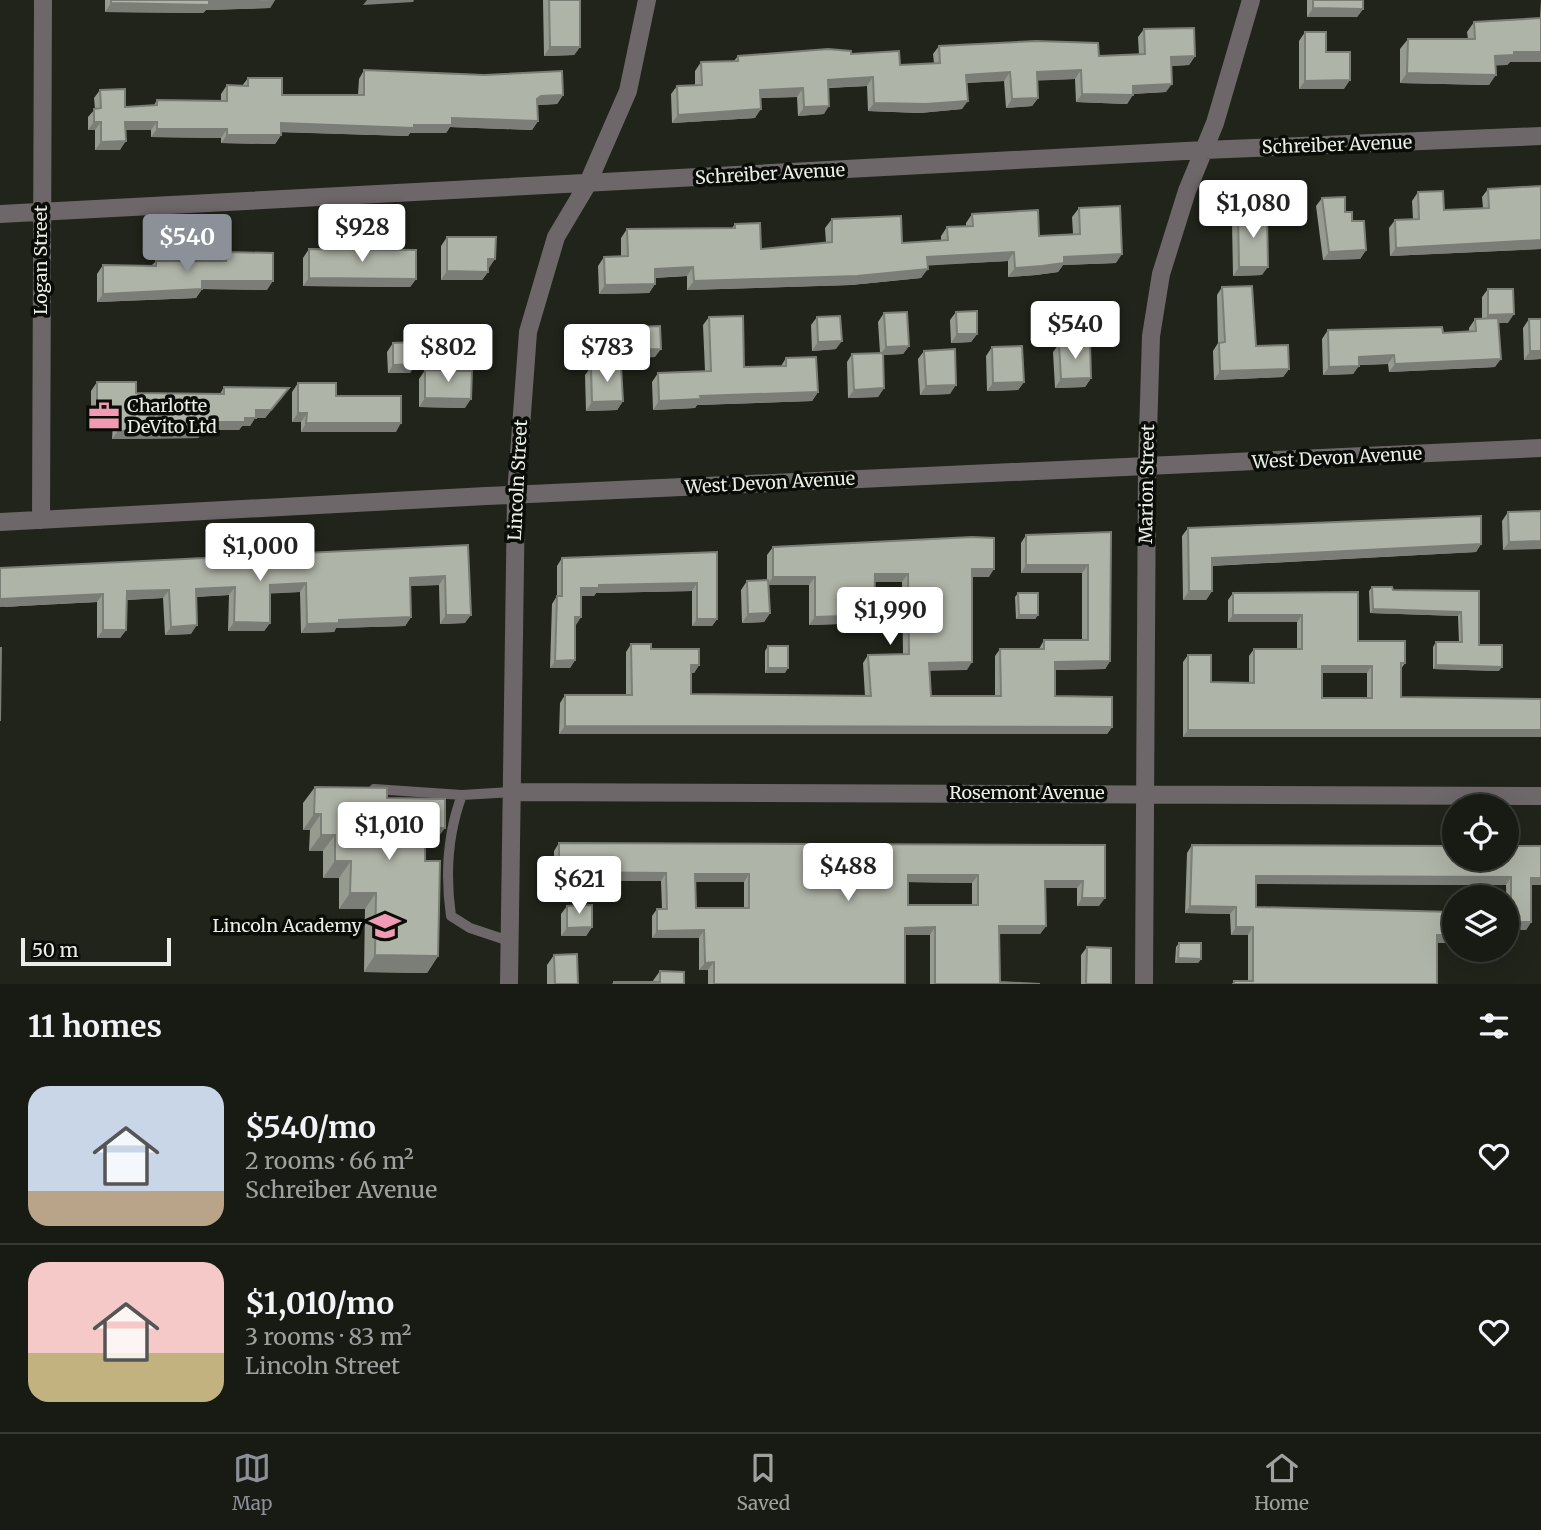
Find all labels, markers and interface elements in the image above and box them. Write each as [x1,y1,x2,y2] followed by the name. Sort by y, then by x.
[1261,130,1413,159] street label: Schreiber Avenue
[694,158,846,189] street label: Schreiber Avenue
[1196,180,1310,240] pin: $1,080
[1215,188,1291,217] text: $1,080
[321,204,403,264] pin: $928
[29,205,52,315] street label: Logan Street
[334,212,390,241] text: $928
[146,215,228,274] pin: $540
[159,222,215,251] text: $540
[1034,302,1116,361] pin: $540
[1047,309,1103,338] text: $540
[407,324,489,384] pin: $802
[566,324,648,384] pin: $783
[419,332,477,361] text: $802
[580,332,634,361] text: $783
[127,394,217,438] place label: Charlotte DeVito Ltd
[87,399,121,433] office icon: Charlotte DeVito Ltd
[503,419,532,541] street label: Lincoln Street
[1134,424,1159,544] street label: Marion Street
[1250,442,1423,473] street label: West Devon Avenue
[683,467,856,498] street label: West Devon Avenue
[203,524,317,583] pin: $1,000
[221,531,299,560] text: $1,000
[833,588,947,647] pin: $1,990
[853,595,927,624] text: $1,990
[949,781,1105,804] street label: Rosemont Avenue
[1442,794,1519,962] map controls
[1442,794,1519,871] button: locate
[332,802,446,862] pin: $1,010
[354,810,424,839] text: $1,010
[807,844,889,903] pin: $488
[819,851,877,880] text: $488
[538,856,620,916] pin: $621
[553,864,605,893] text: $621
[1442,885,1519,962] button: layers
[368,909,402,943] school or university icon: Lincoln Academy
[213,914,363,937] place label: Lincoln Academy
[21,935,172,967] scale bar
[32,938,78,962] text: 50 m
[28,1007,162,1045] text: 11 homes
[1475,1007,1513,1045] icon: filters
[245,1108,376,1146] text: $540/mo
[84,1114,168,1198] icon: home
[1475,1137,1513,1175] icon: heart
[245,1146,414,1175] text: 2 rooms · 66 m²
[245,1175,437,1204] text: Schreiber Avenue
[245,1284,394,1322] text: $1,010/mo
[84,1290,168,1374] icon: home
[1475,1313,1513,1351] icon: heart
[245,1322,411,1351] text: 3 rooms · 83 m²
[245,1351,400,1380] text: Lincoln Street
[232,1449,272,1515] tab: Map
[736,1449,790,1515] tab: Saved
[1254,1449,1309,1515] tab: Home

